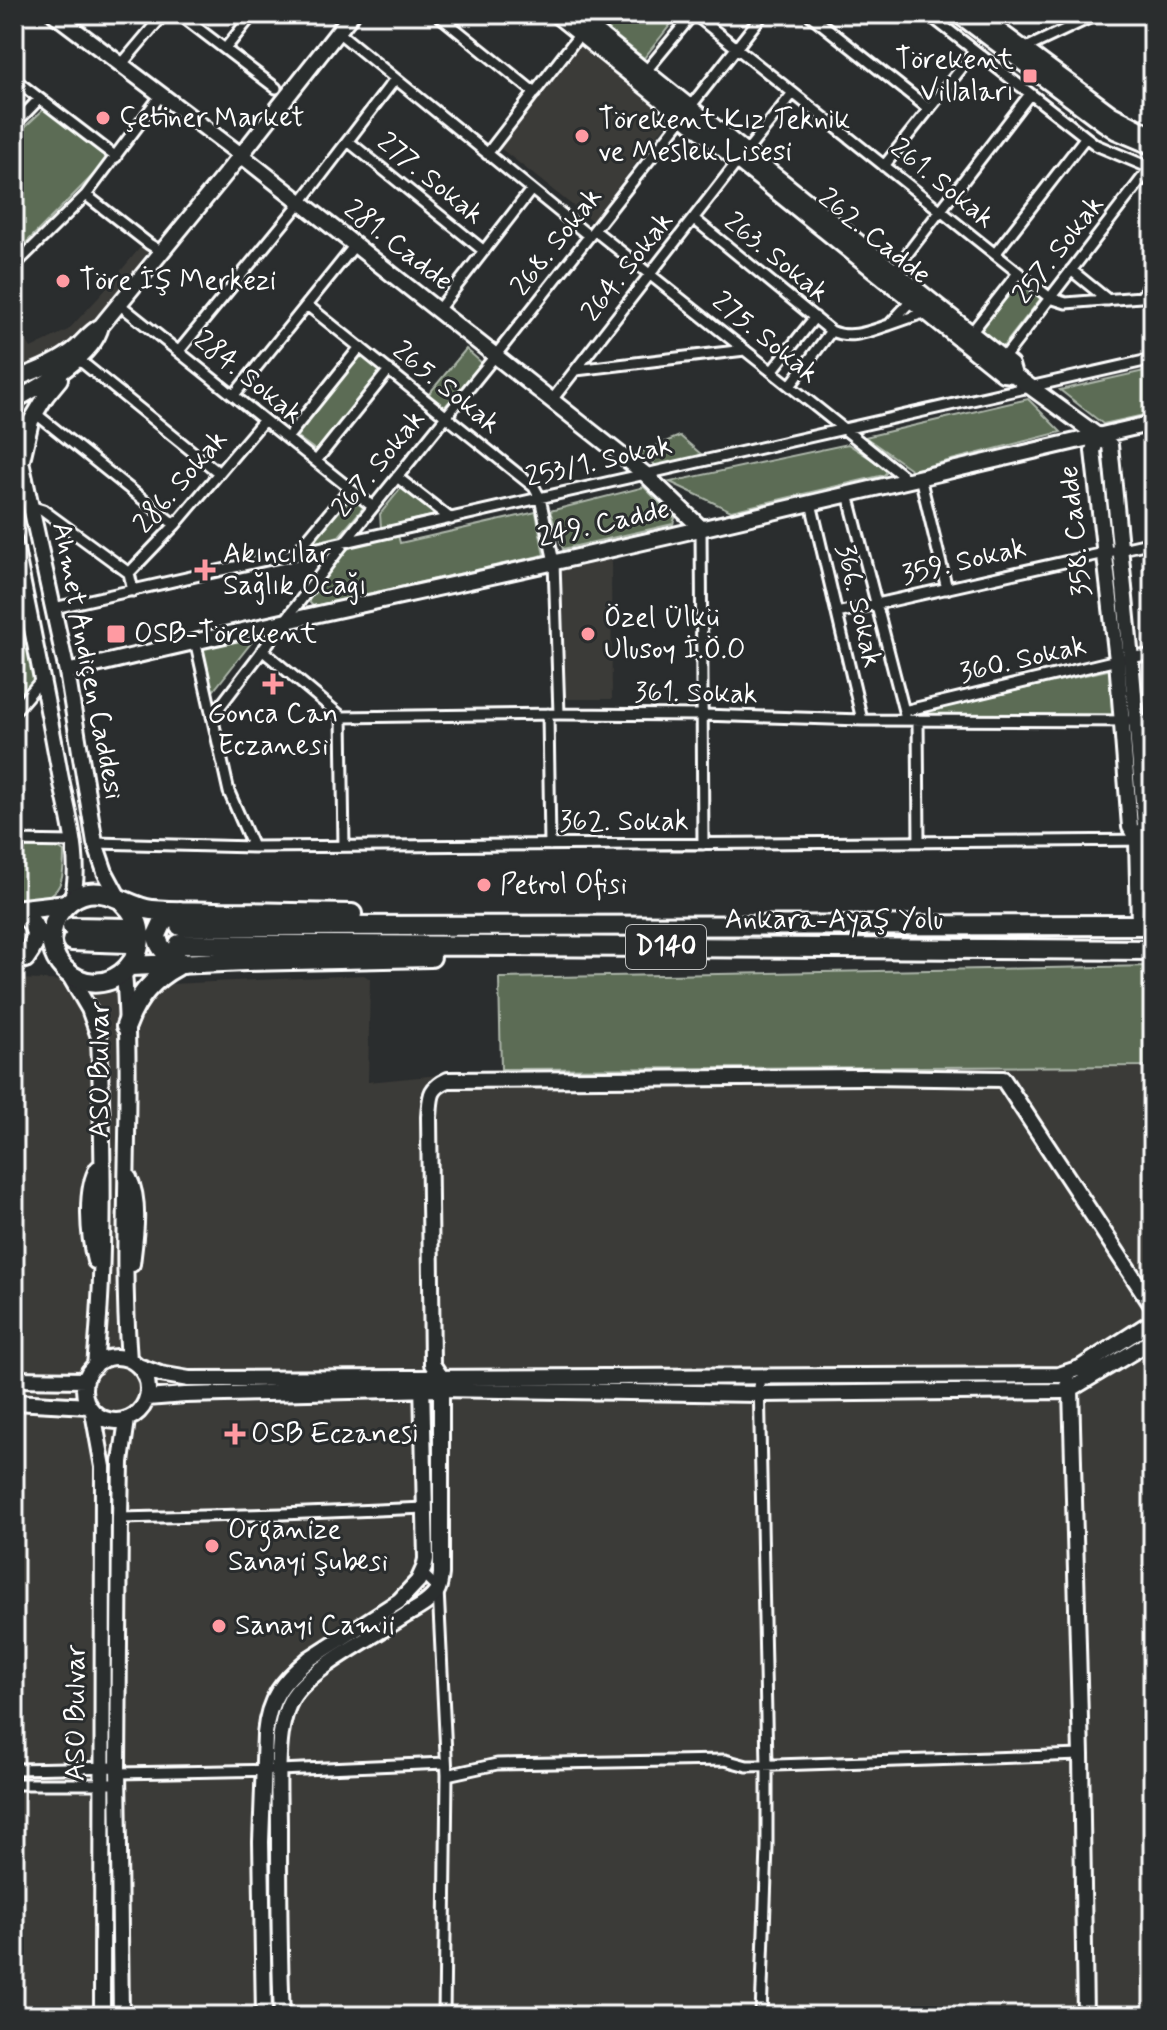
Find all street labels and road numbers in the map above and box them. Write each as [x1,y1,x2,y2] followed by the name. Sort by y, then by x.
[369,124,491,234] street label: 277. Sokak
[882,131,1002,238] street label: 261. Sokak
[503,180,611,304] street label: 268. Sokak
[810,180,938,294] street label: 262. Cadde
[1005,188,1113,312] street label: 257. Sokak
[336,192,460,300] street label: 281. Cadde
[573,204,683,330] street label: 264. Sokak
[716,204,836,312] street label: 263. Sokak
[704,283,826,393] street label: 275. Sokak
[186,323,310,433] street label: 284. Sokak
[384,333,508,443] street label: 265. Sokak
[324,402,434,526] street label: 267. Sokak
[126,422,237,542] street label: 286. Sokak
[522,427,676,497] street label: 253/1. Sokak
[1051,464,1101,598] street label: 358. Cadde
[534,491,674,557] street label: 249. Cadde
[42,519,132,803] street label: Ahmet Andiçen Caddesi
[898,530,1030,594] street label: 359. Sokak
[826,541,890,671] street label: 366. Sokak
[956,627,1090,693] street label: 360. Sokak
[634,674,758,714] street label: 361. Sokak
[559,804,689,841] street label: 362. Sokak
[725,902,943,939] street label: Ankara-Ayaş Yolu
[626,925,706,969] road number: D140
[82,1001,119,1138] street label: ASO Bulvar
[58,1644,95,1781] street label: ASO Bulvar

